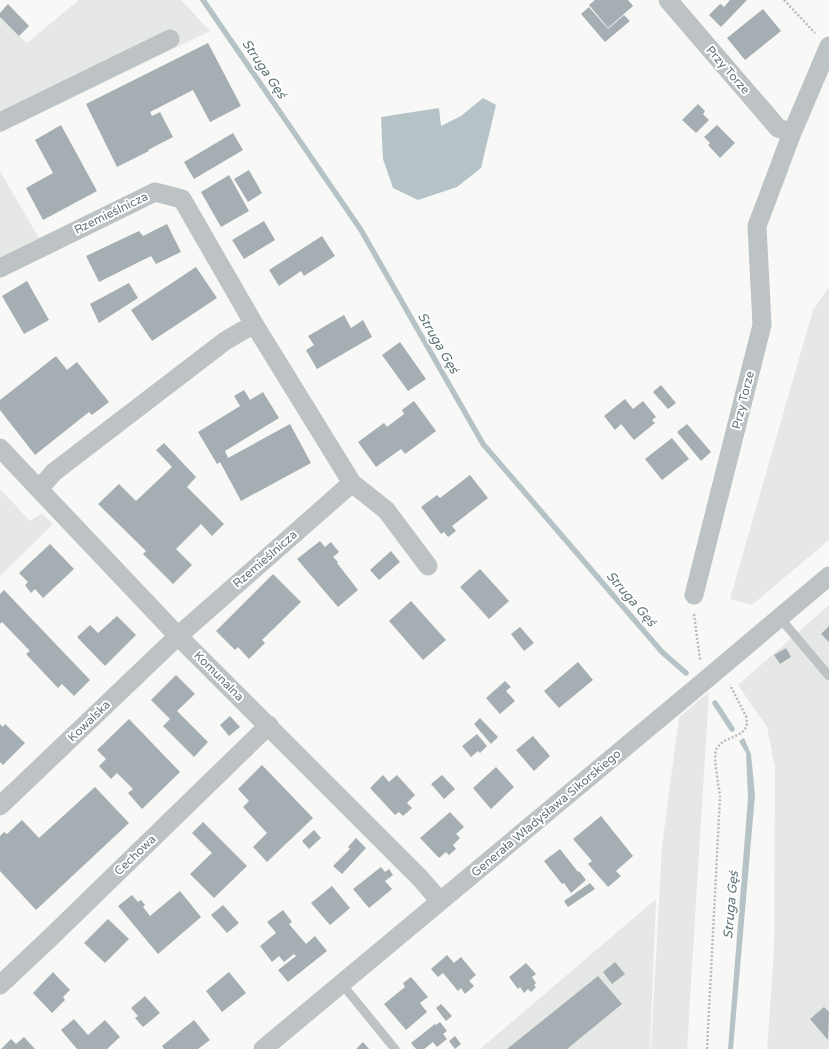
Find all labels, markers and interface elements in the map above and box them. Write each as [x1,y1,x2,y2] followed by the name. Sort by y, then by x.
[238,36,290,102] water label: Struga Gęś
[703,43,753,97] street label: Przy Torze
[72,189,150,237] street label: Rzemieślnicza
[414,310,462,377] water label: Struga Gęś
[729,369,757,430] street label: Przy Torze
[230,527,300,591] street label: Rzemieślnicza
[603,568,660,630] water label: Struga Gęś
[191,648,247,704] street label: Komunalna
[65,697,113,745] street label: Kowalska
[468,746,624,880] street label: Generała Władysława Sikorskiego
[111,832,159,878] street label: Cechowa
[720,870,742,940] water label: Struga Gęś

